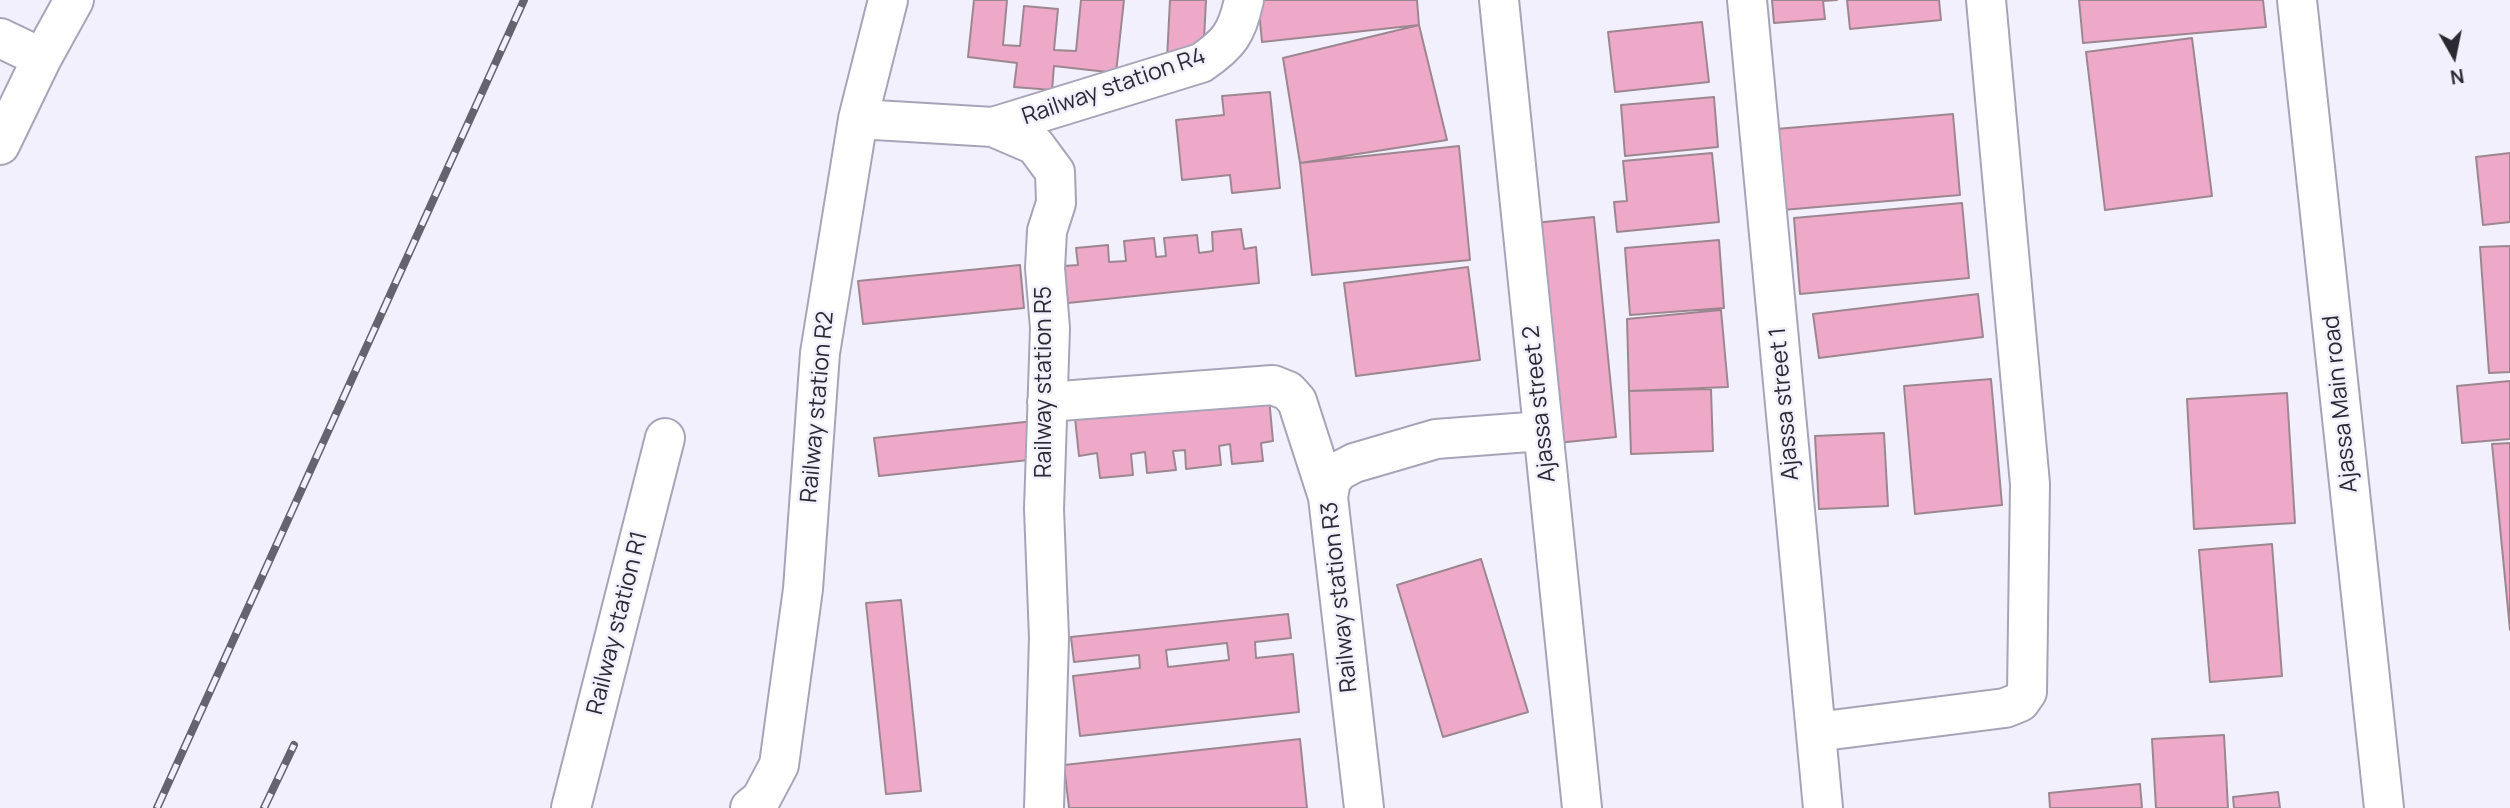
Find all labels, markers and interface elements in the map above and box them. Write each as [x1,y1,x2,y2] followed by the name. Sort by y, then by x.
[2419,21,2489,91] north arrow
[1019,43,1209,131] street label: Railway station R4
[2449,63,2466,91] text: N
[1031,286,1059,478] street label: Railway station R5
[796,310,840,504] street label: Railway station R2
[2318,314,2364,494] street label: Ajassa Main road
[1518,324,1562,484] street label: Ajassa street 2
[1765,326,1805,482] street label: Ajassa street 1
[1316,500,1364,694] street label: Railway station R3
[582,529,654,717] street label: Railway station R1

